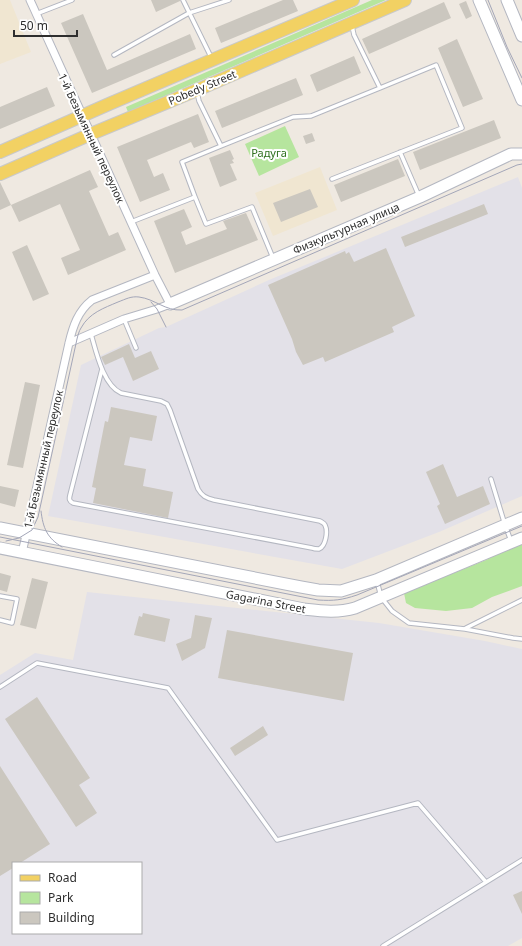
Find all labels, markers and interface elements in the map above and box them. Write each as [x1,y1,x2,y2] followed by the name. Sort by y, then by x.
[14,12,77,38] scale bar
[20,17,48,34] text: 50 m
[166,66,238,108] street label: Pobedy Street
[55,71,129,205] street label: 1-й Безымянный переулок
[251,145,287,160] park label: Радyга
[290,199,402,257] street label: Физкультурная улица
[20,388,66,530] street label: 1-й Безымянный переулок
[225,586,307,616] street label: Gagarina Street
[12,862,142,934] legend
[48,869,77,886] text: Road
[48,889,74,906] text: Park
[48,909,95,926] text: Building

